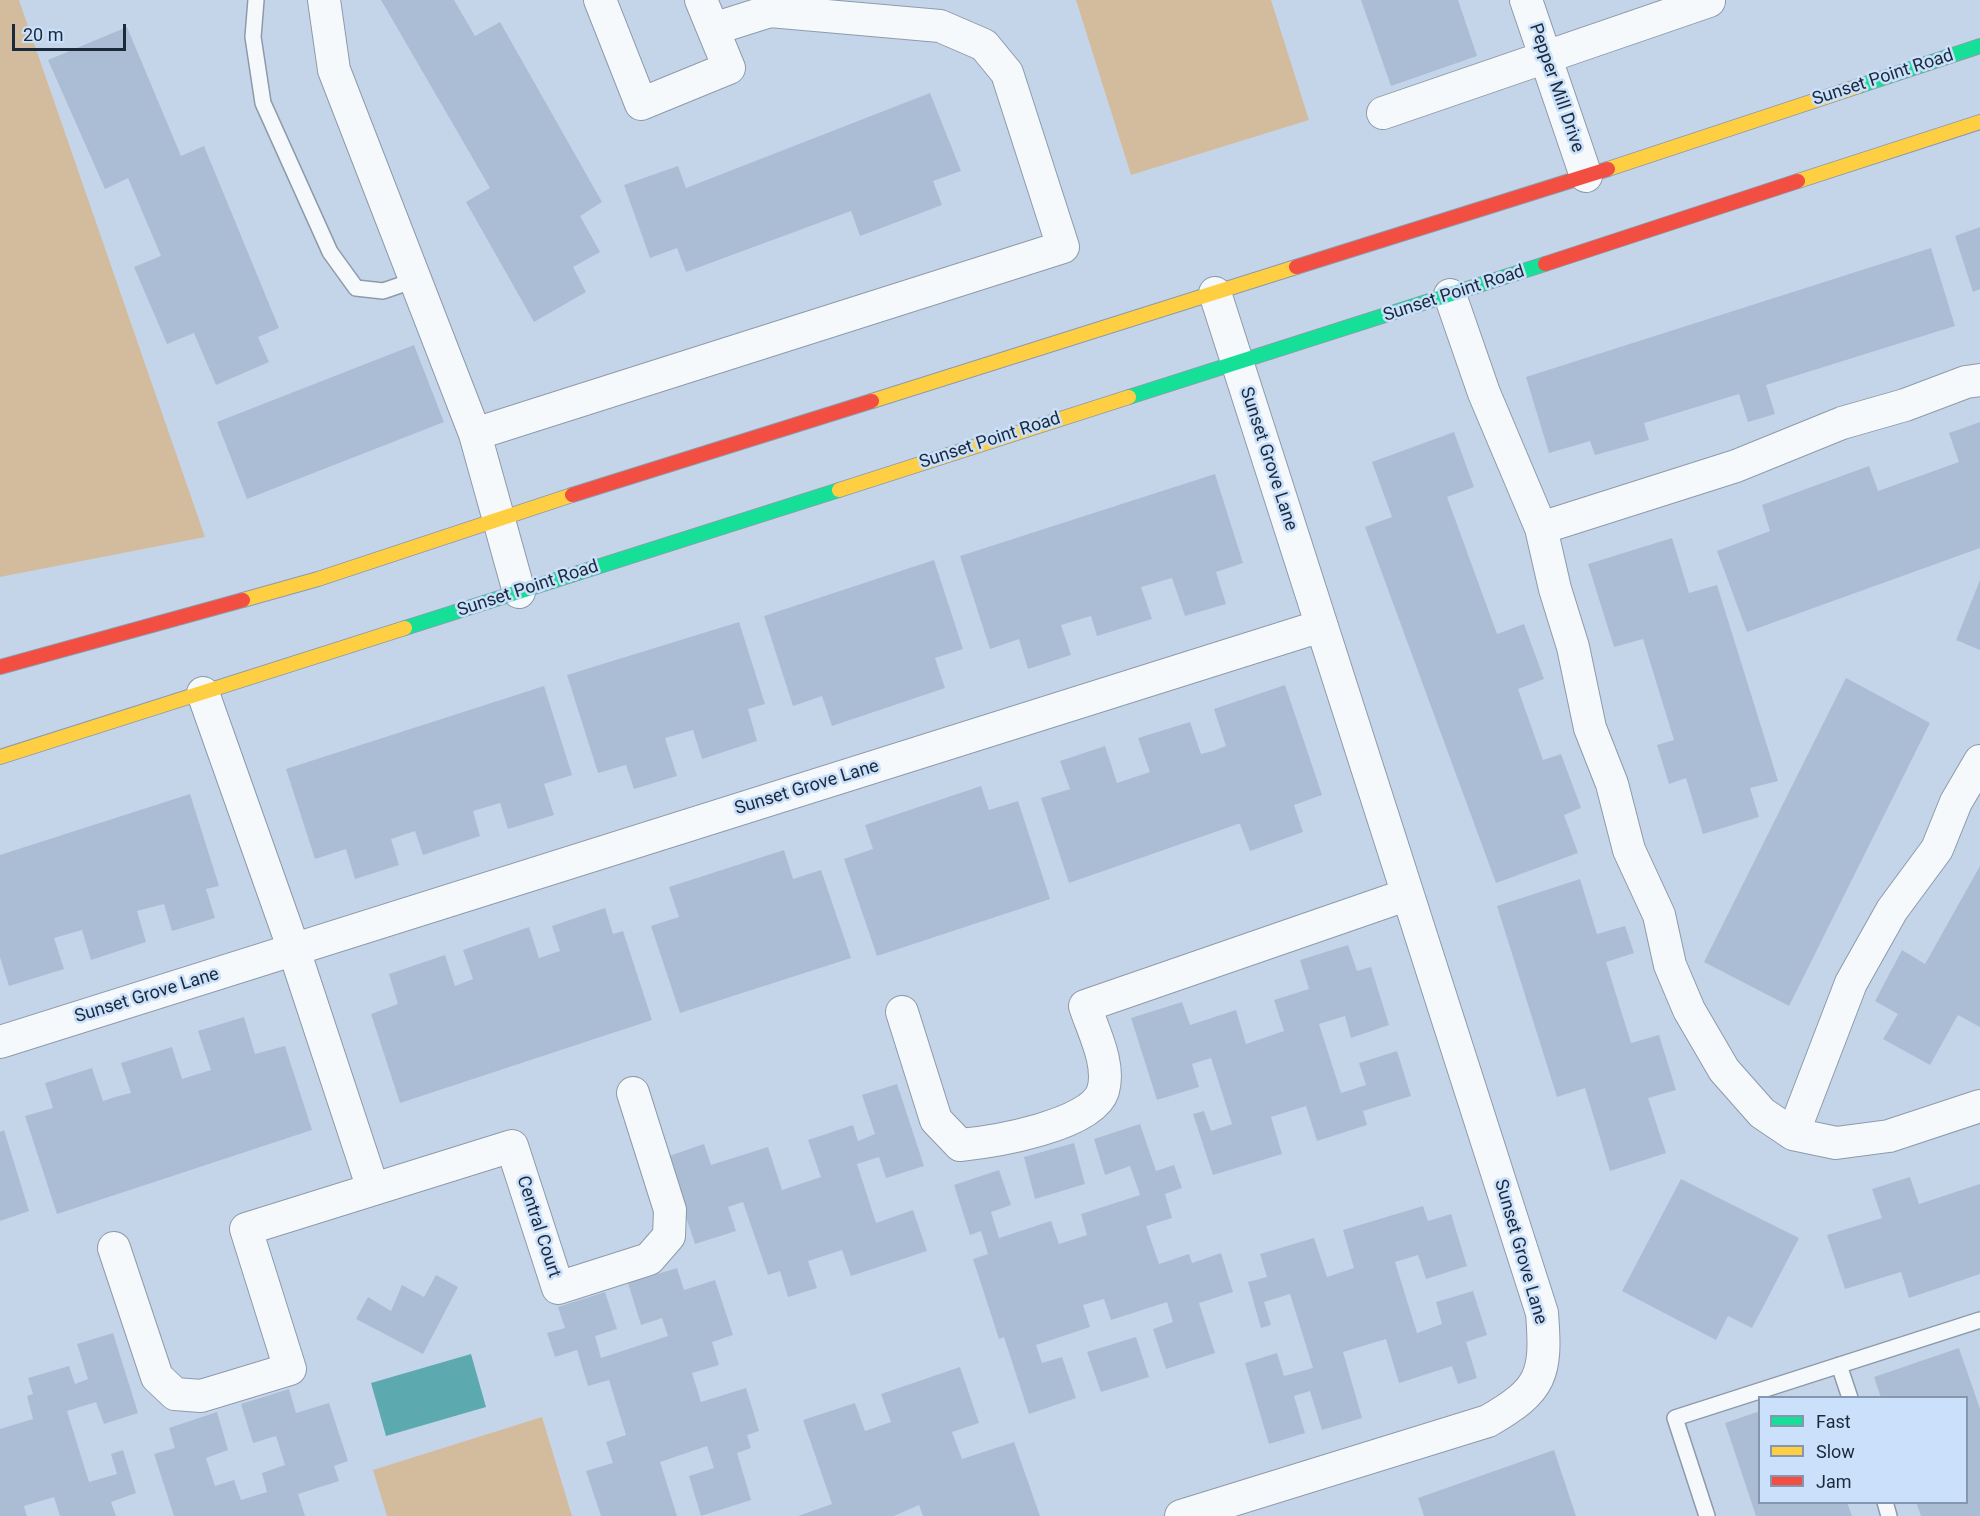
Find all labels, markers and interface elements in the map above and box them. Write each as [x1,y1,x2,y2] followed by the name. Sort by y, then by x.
[15,12,129,50] scale bar
[1524,21,1588,155] street label: Pepper Mill Drive
[23,24,63,45] text: 20 m
[1810,45,1956,111] street label: Sunset Point Road
[1381,261,1527,327] street label: Sunset Point Road
[1235,385,1301,533] street label: Sunset Grove Lane
[917,408,1063,474] street label: Sunset Point Road
[455,556,601,622] street label: Sunset Point Road
[732,756,882,820] street label: Sunset Grove Lane
[72,964,222,1028] street label: Sunset Grove Lane
[511,1173,565,1281] street label: Central Court
[1489,1177,1551,1327] street label: Sunset Grove Lane
[1758,1396,1968,1504] legend
[1816,1411,1851,1432] text: Fast
[1816,1441,1855,1462] text: Slow
[1816,1471,1852,1492] text: Jam

